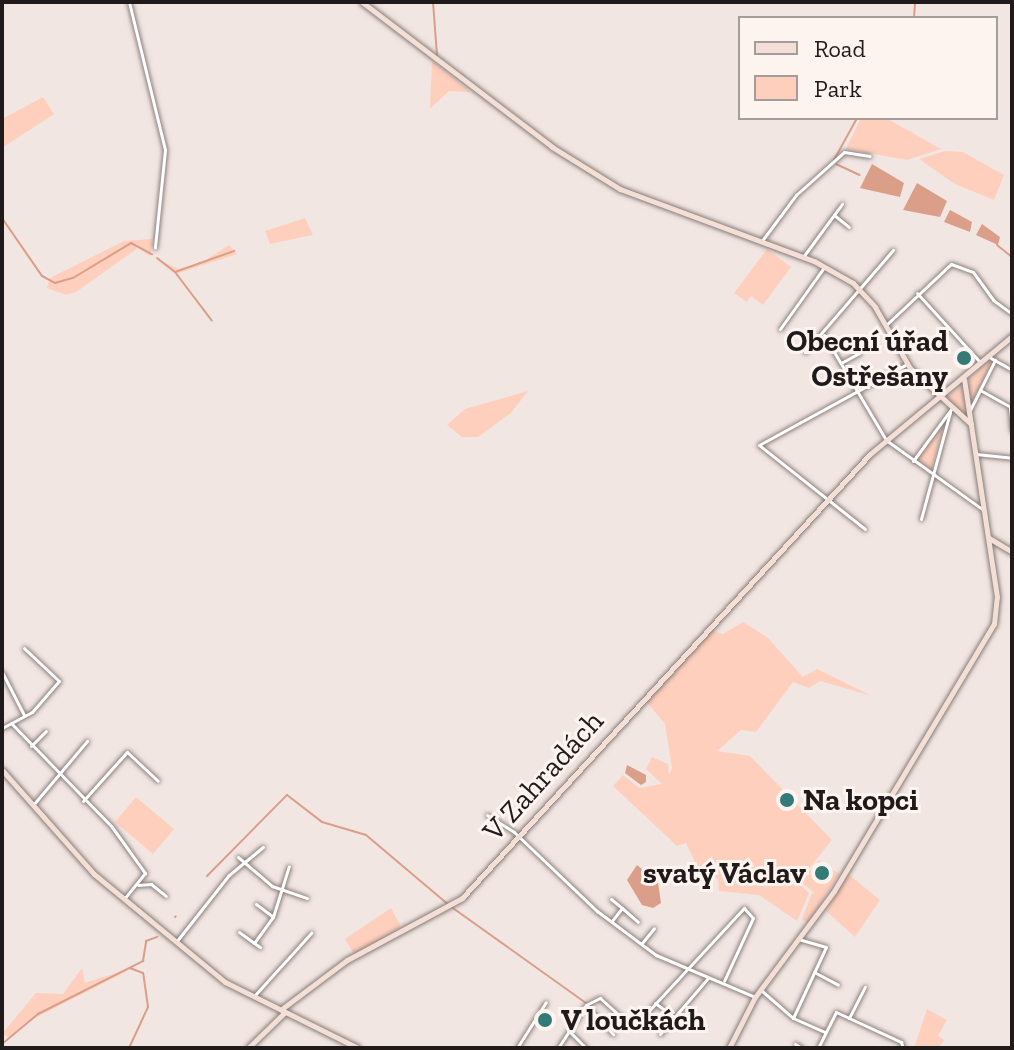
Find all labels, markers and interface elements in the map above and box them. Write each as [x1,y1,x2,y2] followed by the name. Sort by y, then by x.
[738,16,998,120] legend
[814,34,866,63] text: Road
[814,74,862,103] text: Park
[786,323,948,394] place label: Obecní úřad Ostřešany
[955,349,973,367] marker: Obecní úřad Ostřešany
[475,703,611,849] street label: V Zahradách
[803,782,918,818] place label: Na kopci
[778,791,796,809] marker: Na kopci
[641,855,806,891] place label: svatý Václav
[813,864,831,882] marker: svatý Václav
[561,1002,706,1038] place label: V loučkách
[536,1011,554,1029] marker: V loučkách

